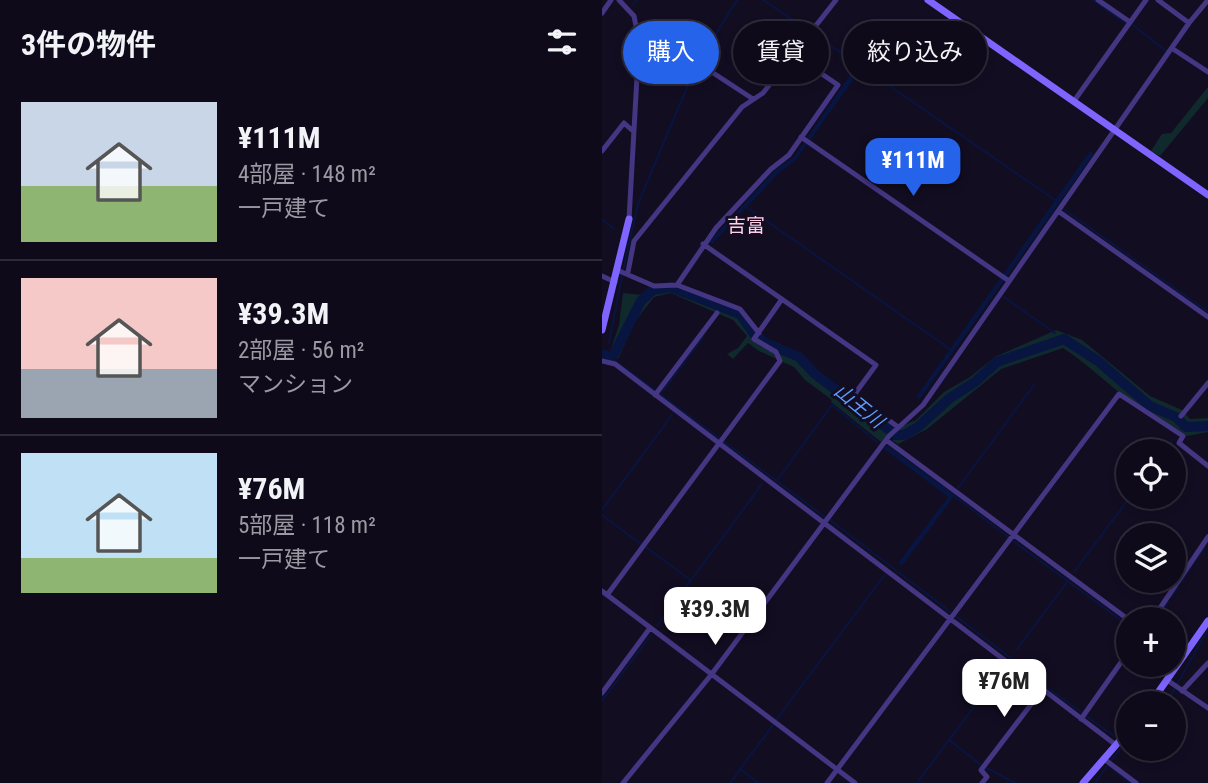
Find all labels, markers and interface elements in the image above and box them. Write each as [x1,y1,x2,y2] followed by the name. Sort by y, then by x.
[623,21,719,84] chip: 購入
[733,21,829,84] chip: 賃貸
[843,21,987,84] chip: 絞り込み
[543,23,581,61] icon: filters
[21,27,156,62] text: 3件の物件
[238,120,321,155] text: ¥111M
[77,130,161,214] icon: home
[864,138,962,198] pin: ¥111M
[881,147,945,174] text: ¥111M
[238,161,376,188] text: 4部屋 · 148 m²
[238,195,330,222] text: 一戸建て
[727,214,765,237] district label: 吉富
[238,296,329,331] text: ¥39.3M
[77,306,161,390] icon: home
[238,337,364,364] text: 2部屋 · 56 m²
[238,371,353,398] text: マンション
[830,379,890,434] water label: 山王川
[1116,439,1186,761] map controls
[1116,439,1186,509] button: locate
[238,471,305,506] text: ¥76M
[77,481,161,565] icon: home
[238,512,376,539] text: 5部屋 · 118 m²
[1116,523,1186,593] button: layers
[238,546,330,573] text: 一戸建て
[658,588,772,647] pin: ¥39.3M
[680,596,750,623] text: ¥39.3M
[1116,607,1186,677] button: +
[963,660,1045,719] pin: ¥76M
[978,668,1030,695] text: ¥76M
[1116,691,1186,761] button: −

